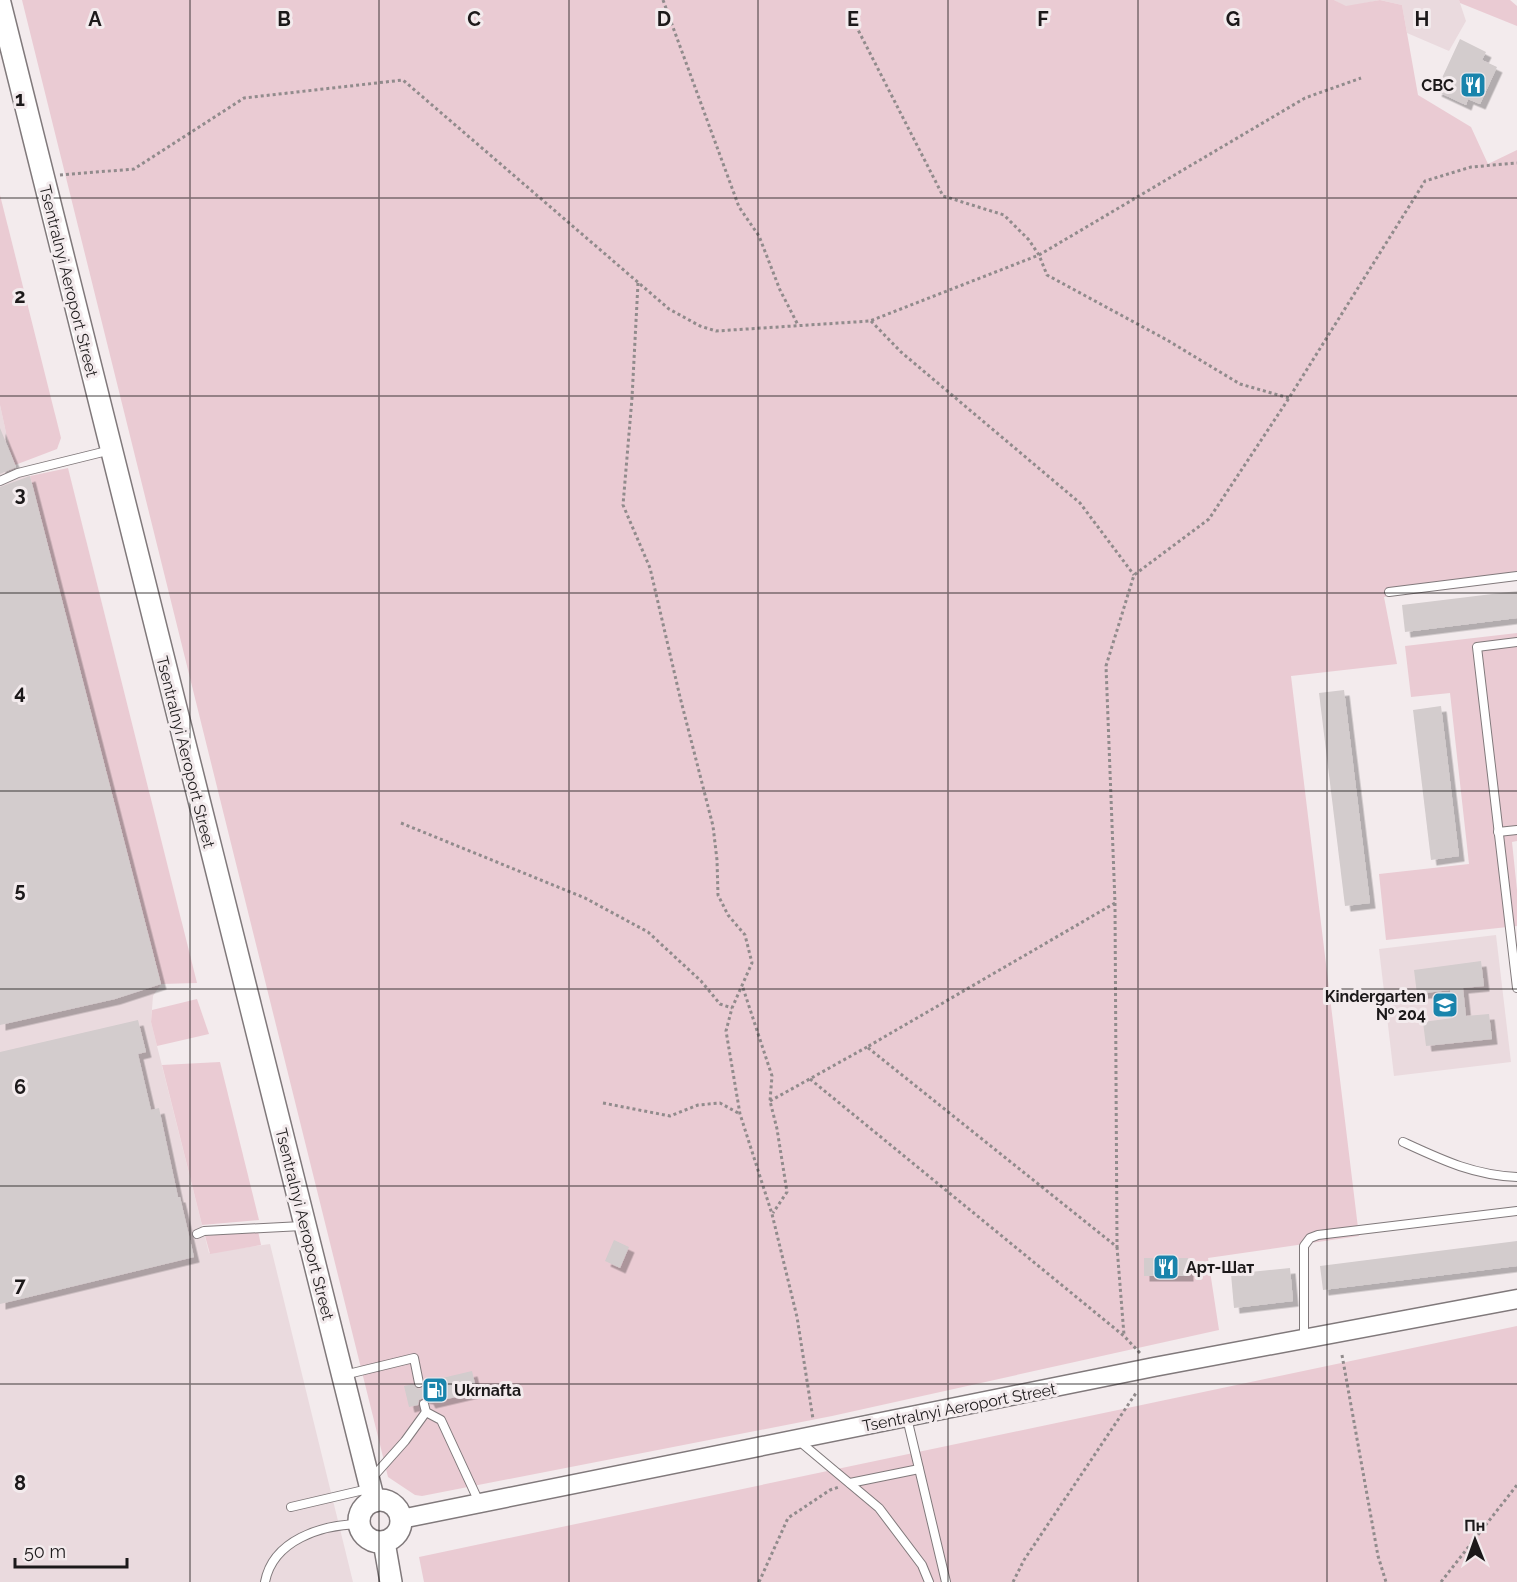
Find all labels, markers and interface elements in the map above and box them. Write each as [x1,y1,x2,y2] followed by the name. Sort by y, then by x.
[88,7,102,31] text: A
[277,7,291,31] text: B
[467,7,481,31] text: C
[657,7,671,31] text: D
[847,7,859,31] text: E
[1037,7,1049,31] text: F
[1226,7,1240,31] text: G
[1415,7,1429,31] text: H
[1458,70,1488,100] restaurant icon: СВС
[1421,76,1454,95] place label: СВС
[15,87,25,111] text: 1
[35,183,102,380] street label: Tsentralnyi Aeroport Street
[14,284,26,308] text: 2
[14,482,26,506] text: 3
[152,654,219,851] street label: Tsentralnyi Aeroport Street
[14,680,26,704] text: 4
[14,878,26,902] text: 5
[1325,987,1426,1024] place label: Kindergarten № 204
[1430,990,1460,1020] school or university icon: Kindergarten № 204
[14,1075,26,1099] text: 6
[271,1126,338,1323] street label: Tsentralnyi Aeroport Street
[1151,1252,1181,1282] restaurant icon: Арт-Шат
[1186,1258,1254,1277] place label: Арт-Шат
[14,1273,26,1297] text: 7
[420,1375,450,1405] fuel station icon: Ukrnafta
[861,1379,1058,1436] street label: Tsentralnyi Aeroport Street
[454,1381,521,1400] place label: Ukrnafta
[14,1471,26,1495] text: 8
[1445,1510,1505,1570] north arrow
[1464,1516,1486,1535] text: Пн
[15,1531,128,1569] scale bar
[24,1541,66,1562] text: 50 m

